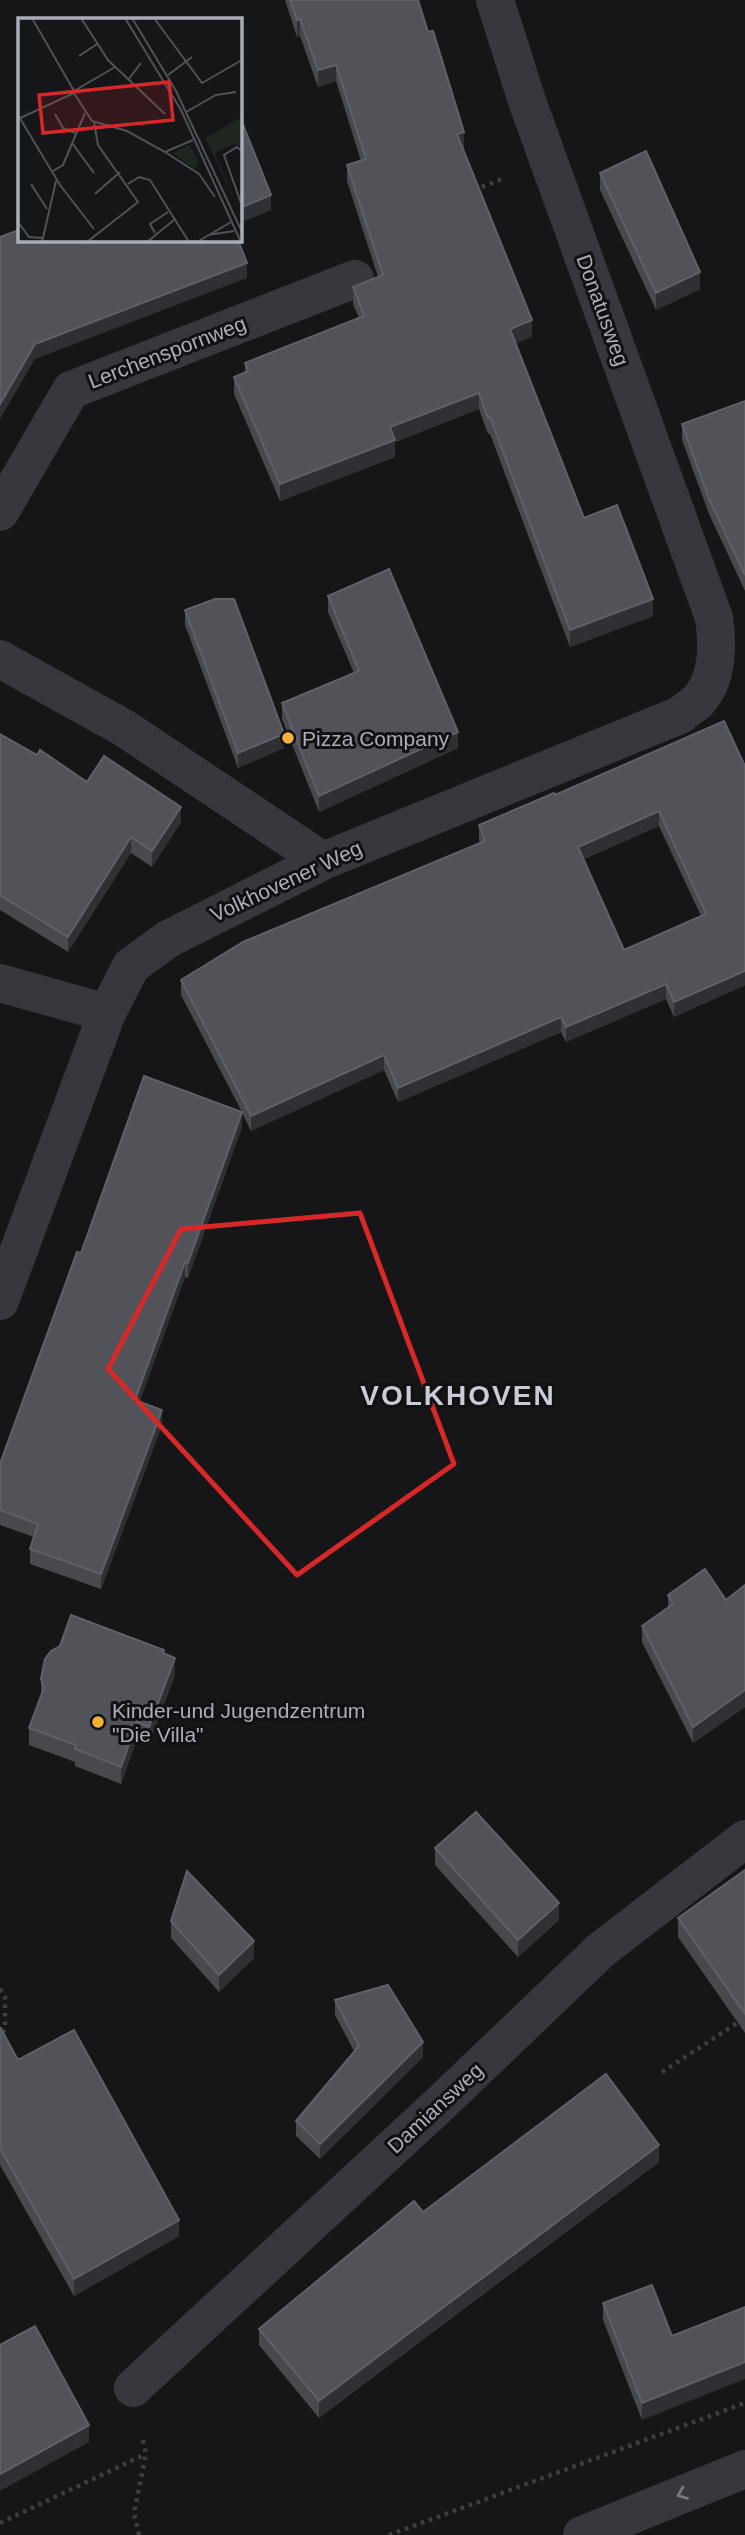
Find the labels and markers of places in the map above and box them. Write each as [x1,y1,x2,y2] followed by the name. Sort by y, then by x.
[302,727,450,750] place label: Pizza Company
[280,730,296,746] marker: Pizza Company
[112,1699,365,1746] place label: Kinder-und Jugendzentrum "Die Villa"
[90,1714,106,1730] marker: Kinder-und Jugendzentrum "Die Villa"

